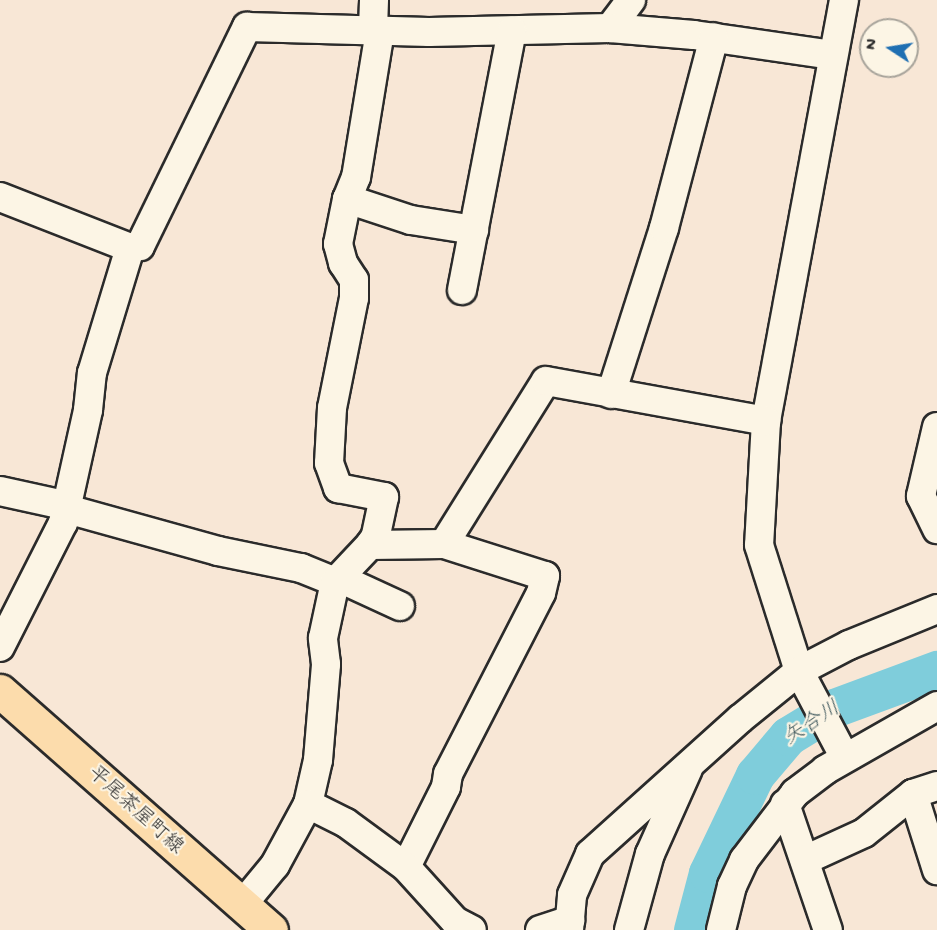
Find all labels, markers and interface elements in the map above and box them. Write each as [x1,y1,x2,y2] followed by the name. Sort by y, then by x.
[859,18,919,78] north arrow
[862,37,883,52] text: N
[780,697,846,753] water label: 矢合川
[82,762,188,860] street label: 平尾茶屋町線

